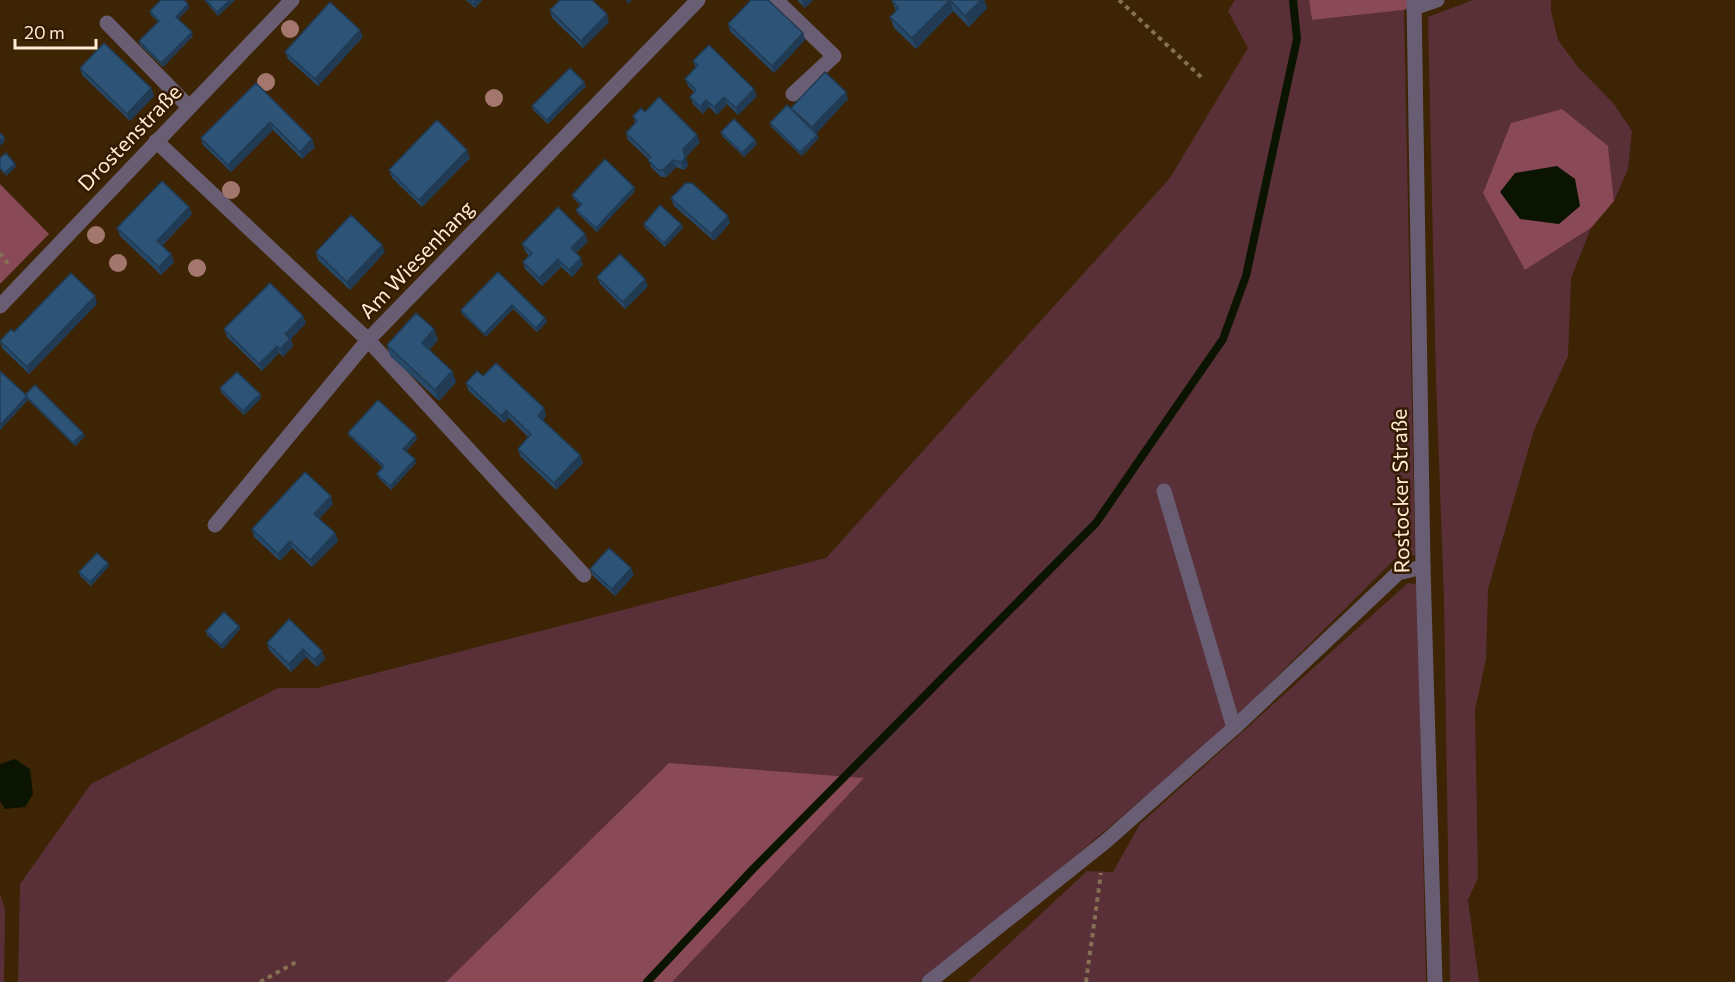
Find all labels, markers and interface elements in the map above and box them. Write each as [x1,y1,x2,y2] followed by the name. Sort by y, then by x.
[15,12,96,50] scale bar
[24,21,65,43] text: 20 m
[72,79,186,195] street label: Drostenstraße
[354,195,478,323] street label: Am Wiesenhang
[1386,408,1413,574] street label: Rostocker Straße

